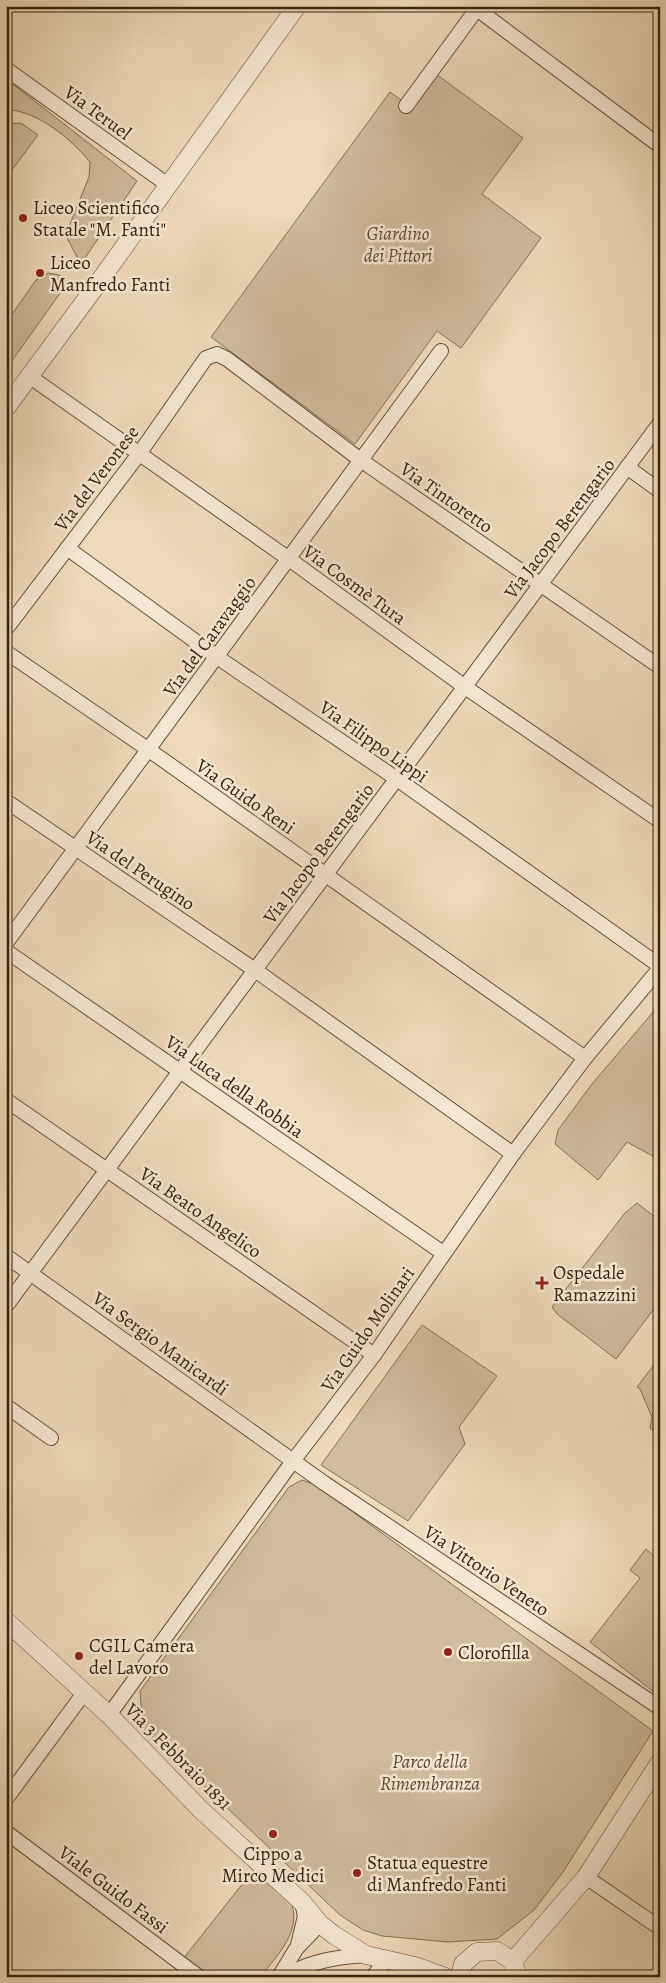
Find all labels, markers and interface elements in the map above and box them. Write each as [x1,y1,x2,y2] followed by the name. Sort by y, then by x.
[58,79,137,146] street label: Via Teruel
[33,195,166,243] place label: Liceo Scientifico Statale "M. Fanti"
[17,212,29,224] marker: Liceo Scientifico Statale "M. Fanti"
[364,221,432,269] park label: Giardino dei Pittori
[50,250,170,298] place label: Liceo Manfredo Fanti
[34,267,46,279] marker: Liceo Manfredo Fanti
[48,420,145,538] street label: Via del Veronese
[498,453,621,605] street label: Via Jacopo Berengario
[394,456,498,539] street label: Via Tintoretto
[297,538,411,631] street label: Via Cosmè Tura
[157,571,262,703] street label: Via del Caravaggio
[313,694,433,789] street label: Via Filippo Lippi
[190,752,300,841] street label: Via Guido Reni
[257,778,380,930] street label: Via Jacopo Berengario
[80,824,200,917] street label: Via del Perugino
[159,1029,309,1145] street label: Via Luca della Robbia
[133,1161,267,1265] street label: Via Beato Angelico
[553,1260,636,1308] place label: Ospedale Ramazzini
[314,1262,421,1398] street label: Via Guido Molinari
[535,1276,549,1290] marker: Ospedale Ramazzini
[86,1285,234,1402] street label: Via Sergio Manicardi
[418,1519,554,1622] street label: Via Vittorio Veneto
[89,1633,195,1681] place label: CGIL Camera del Lavoro
[458,1640,530,1666] place label: Clorofilla
[442,1646,454,1658] marker: Clorofilla
[73,1650,85,1662] marker: CGIL Camera del Lavoro
[118,1697,238,1816] street label: Via 3 Febbraio 1831
[380,1749,480,1797] park label: Parco della Rimembranza
[267,1828,279,1840] marker: Cippo a Mirco Medici
[52,1839,174,1940] street label: Viale Guido Fassi
[222,1841,324,1889] place label: Cippo a Mirco Medici
[367,1850,507,1898] place label: Statua equestre di Manfredo Fanti
[351,1867,363,1879] marker: Statua equestre di Manfredo Fanti

